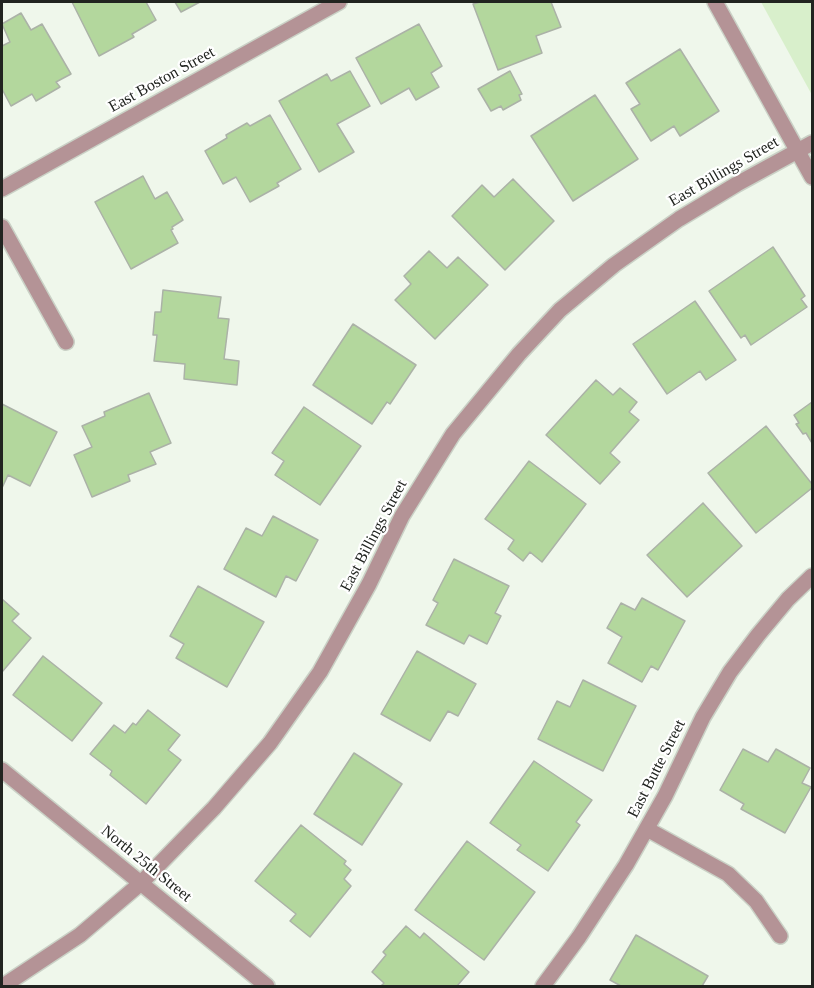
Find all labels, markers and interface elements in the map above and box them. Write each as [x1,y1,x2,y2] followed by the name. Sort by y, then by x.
[106,43,218,117] street label: East Boston Street
[666,133,782,211] street label: East Billings Street
[337,477,411,595] street label: East Billings Street
[624,717,690,821] street label: East Butte Street
[97,822,195,906] street label: North 25th Street

